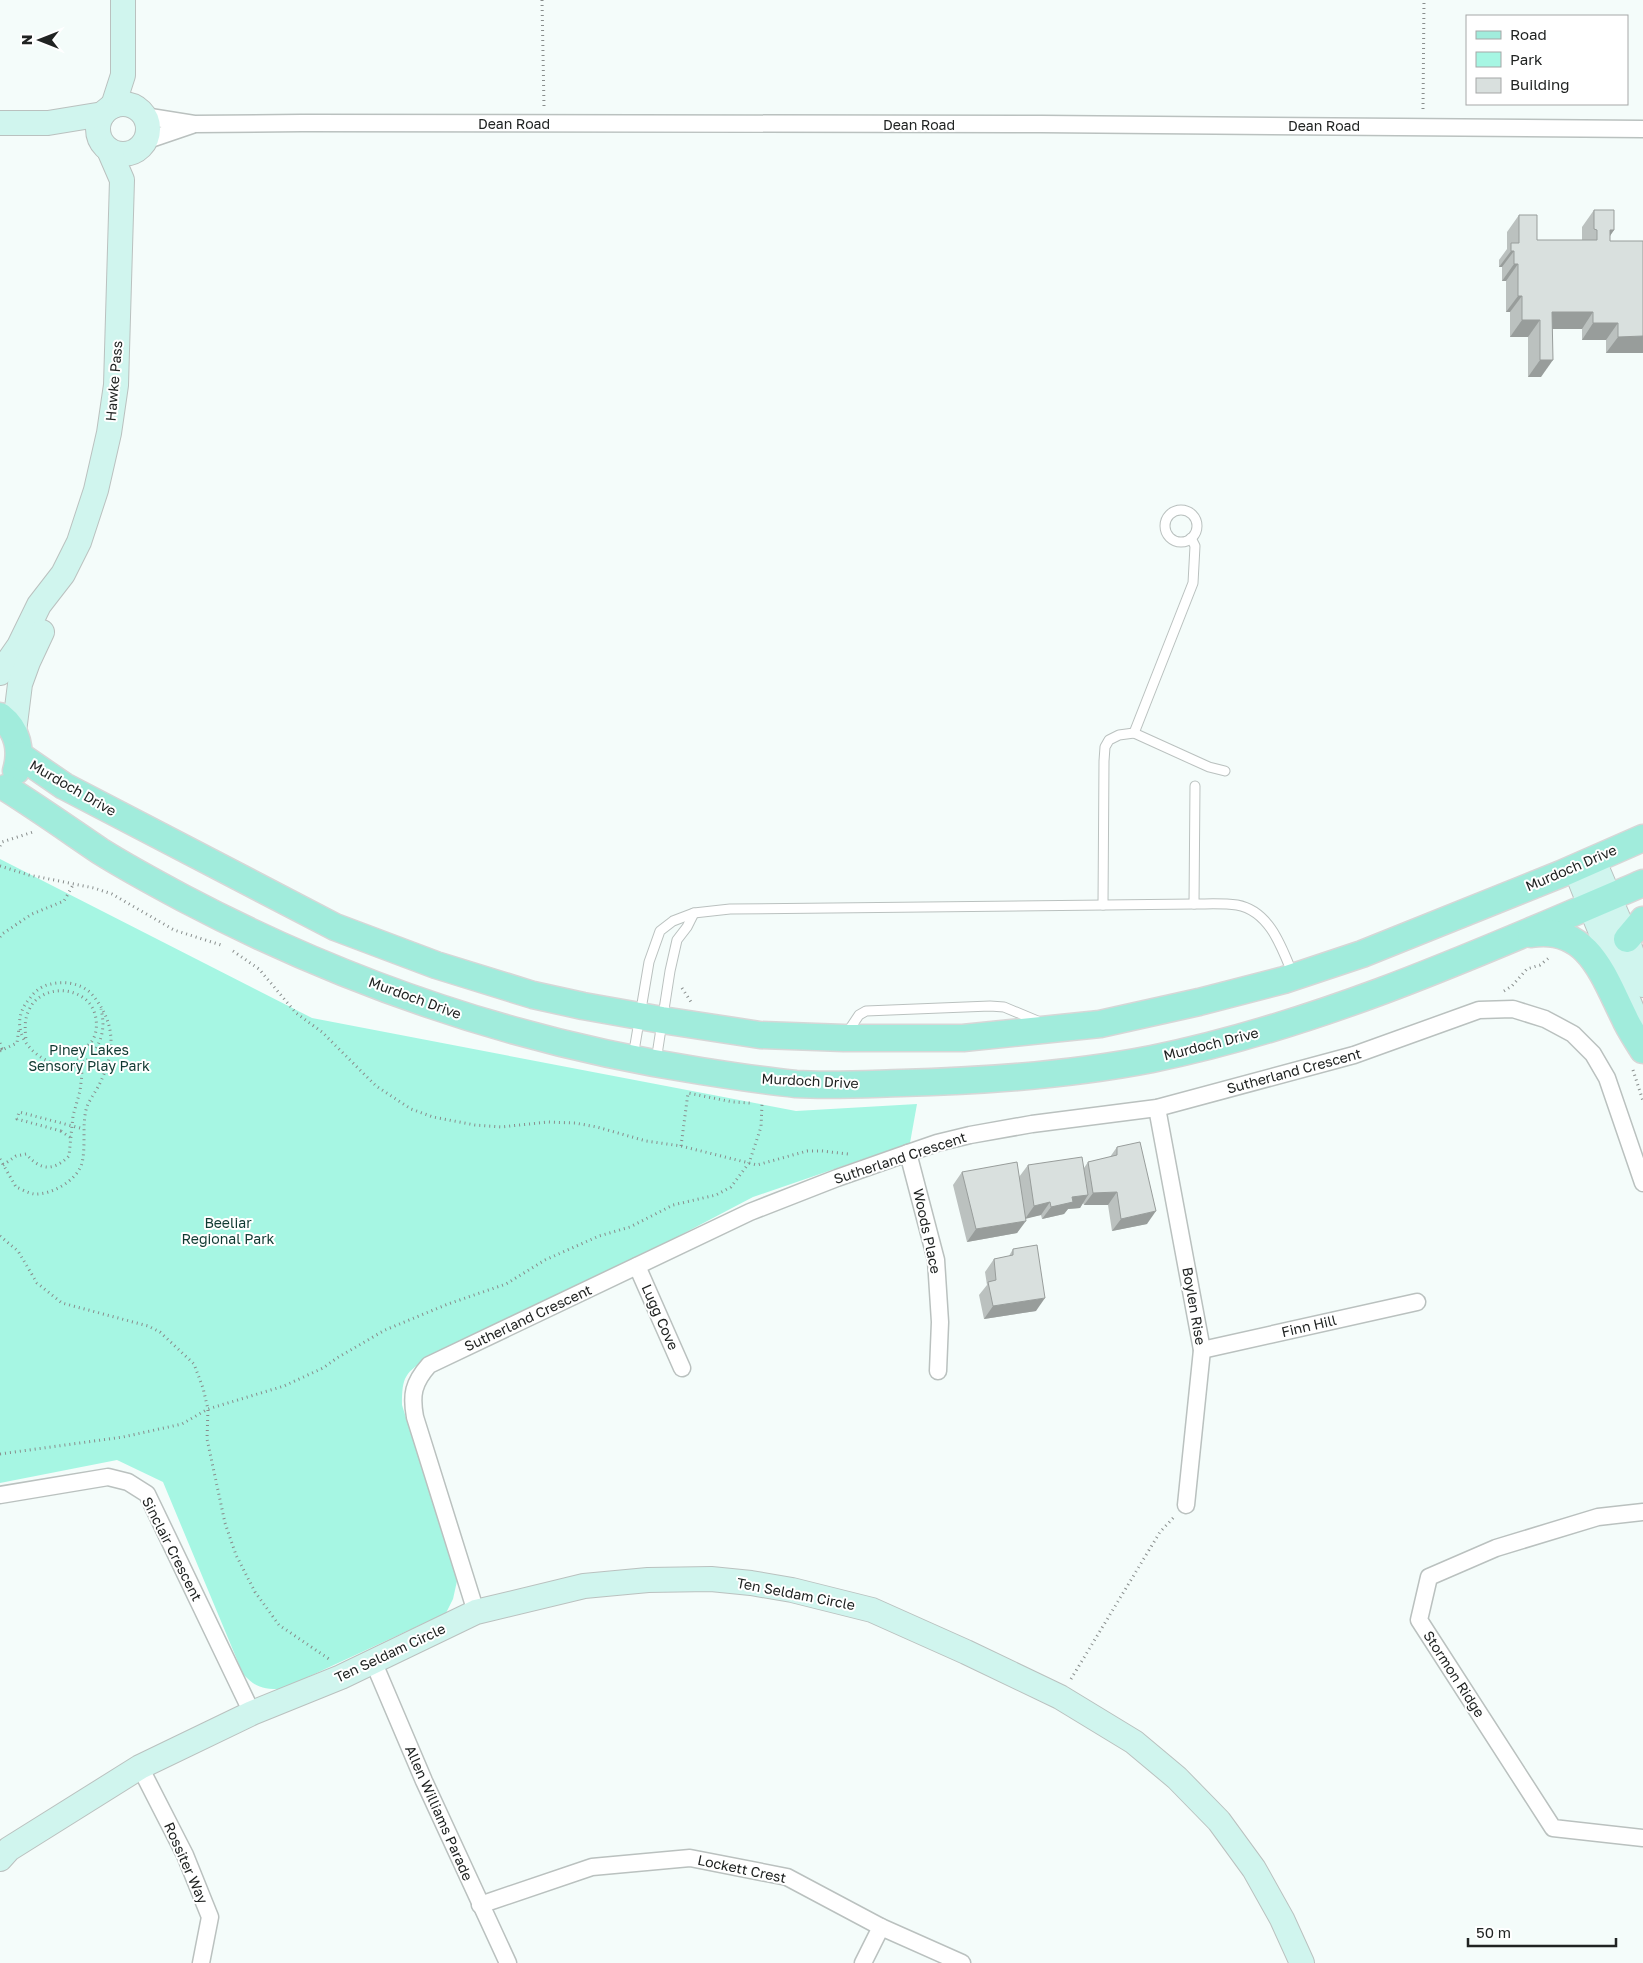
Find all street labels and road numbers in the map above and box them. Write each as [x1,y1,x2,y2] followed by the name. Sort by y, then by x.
[478,115,550,132] street label: Dean Road
[883,116,955,133] street label: Dean Road
[1288,117,1360,134] street label: Dean Road
[102,340,125,422] street label: Hawke Pass
[27,756,120,819] street label: Murdoch Drive
[1523,841,1619,894] street label: Murdoch Drive
[367,973,464,1022] street label: Murdoch Drive
[1162,1024,1260,1064] street label: Murdoch Drive
[1225,1044,1363,1097] street label: Sutherland Crescent
[761,1069,859,1092] street label: Murdoch Drive
[831,1128,968,1187] street label: Sutherland Crescent
[910,1187,945,1275] street label: Woods Place
[1179,1266,1210,1346] street label: Boylen Rise
[461,1281,594,1355] street label: Sutherland Crescent
[638,1281,683,1352] street label: Lugg Cove
[1280,1311,1338,1340] street label: Finn Hill
[139,1494,206,1604] street label: Sinclair Crescent
[735,1574,857,1613] street label: Ten Seldam Circle
[332,1619,448,1686] street label: Ten Seldam Circle
[1420,1627,1489,1720] street label: Stormon Ridge
[402,1743,477,1883] street label: Allen Williams Parade
[161,1819,212,1906] street label: Rossiter Way
[696,1851,788,1886] street label: Lockett Crest

